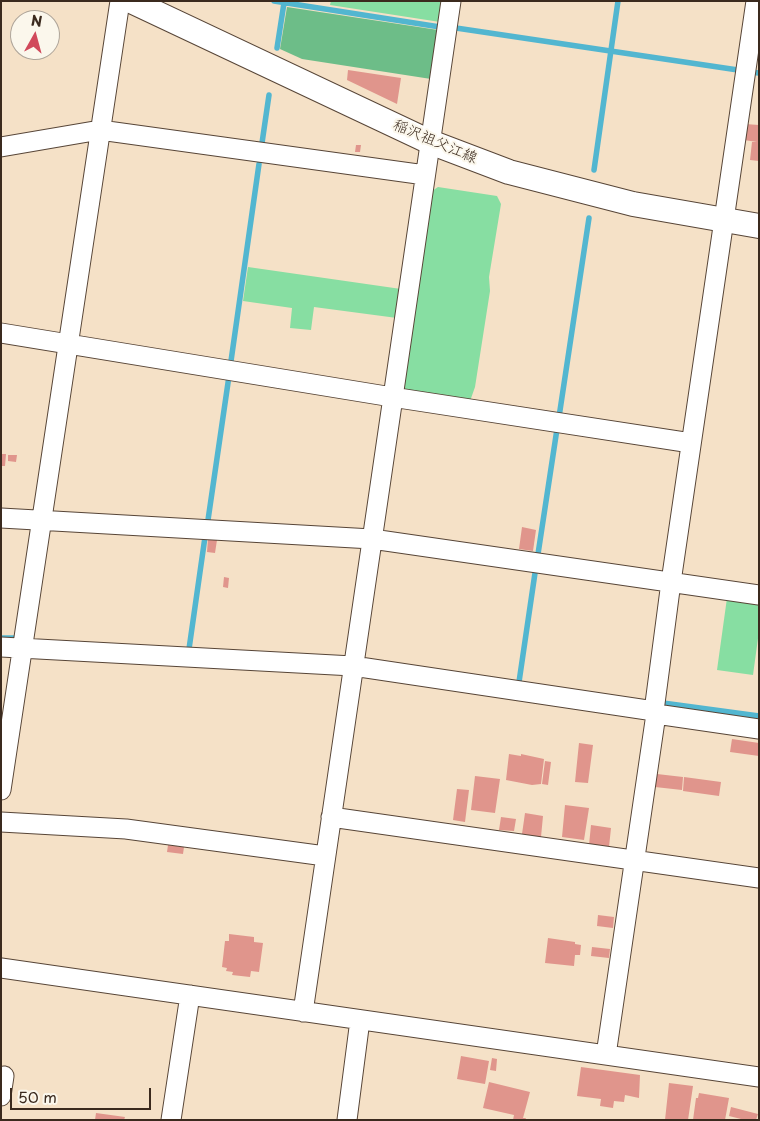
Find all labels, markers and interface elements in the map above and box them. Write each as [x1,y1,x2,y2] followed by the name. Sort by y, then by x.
[10,10,60,60] north arrow
[30,10,44,32] text: N
[390,116,480,168] street label: 稲沢祖父江線
[12,1078,154,1110] scale bar
[18,1085,57,1108] text: 50 m

